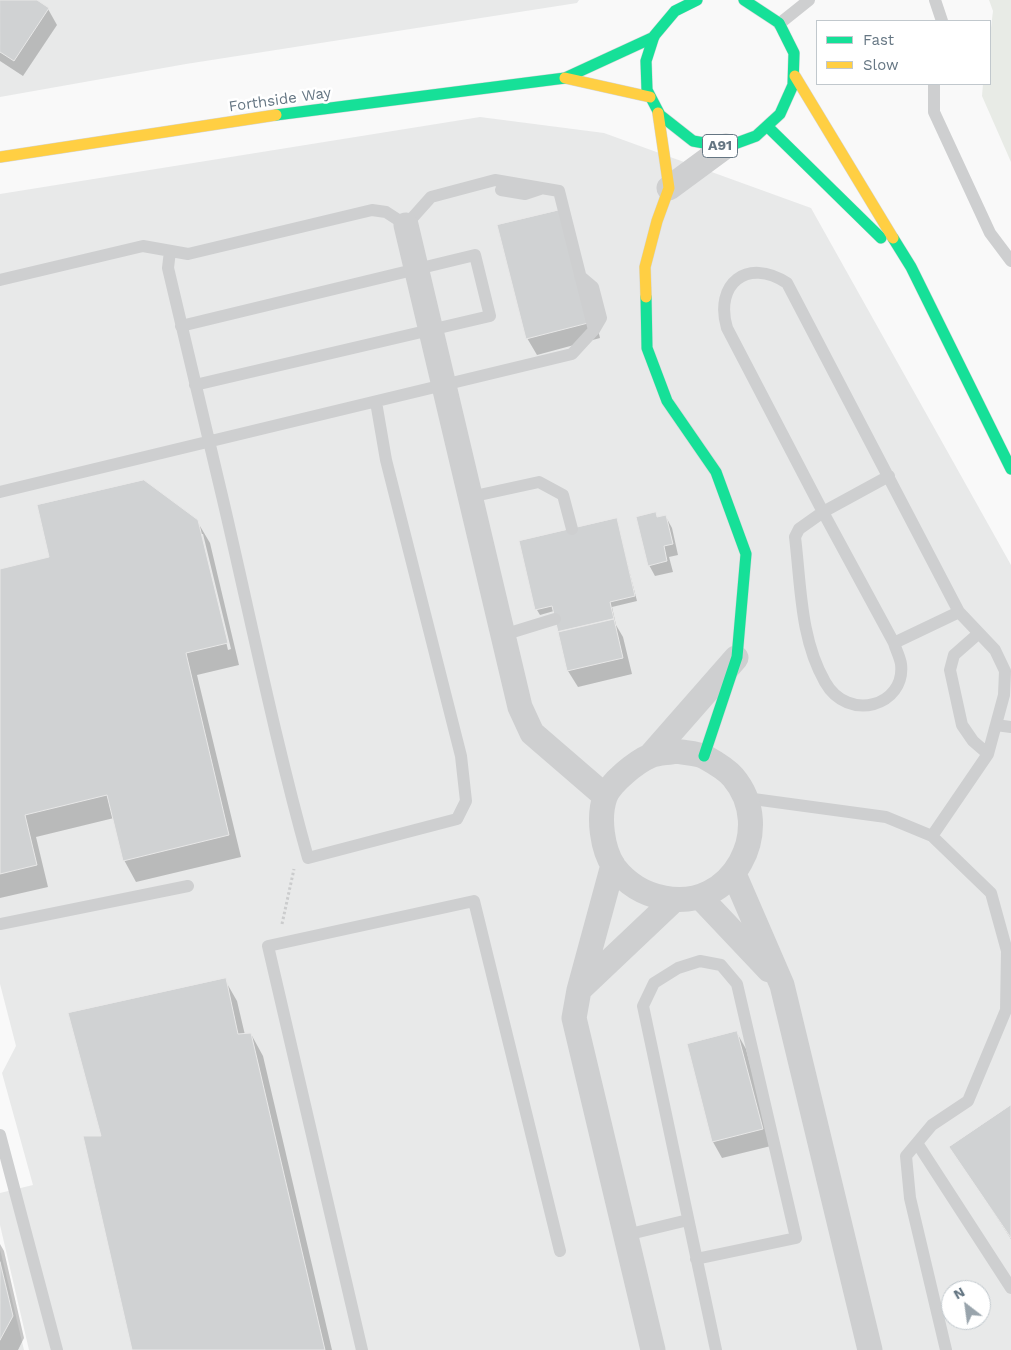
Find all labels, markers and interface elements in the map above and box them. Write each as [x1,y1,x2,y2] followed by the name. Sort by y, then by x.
[816,20,991,85] legend
[863,31,894,49] text: Fast
[863,56,899,74] text: Slow
[228,84,332,116] street label: Forthside Way
[702,134,738,158] road number: A91
[941,1280,991,1330] north arrow
[951,1283,967,1302] text: N

